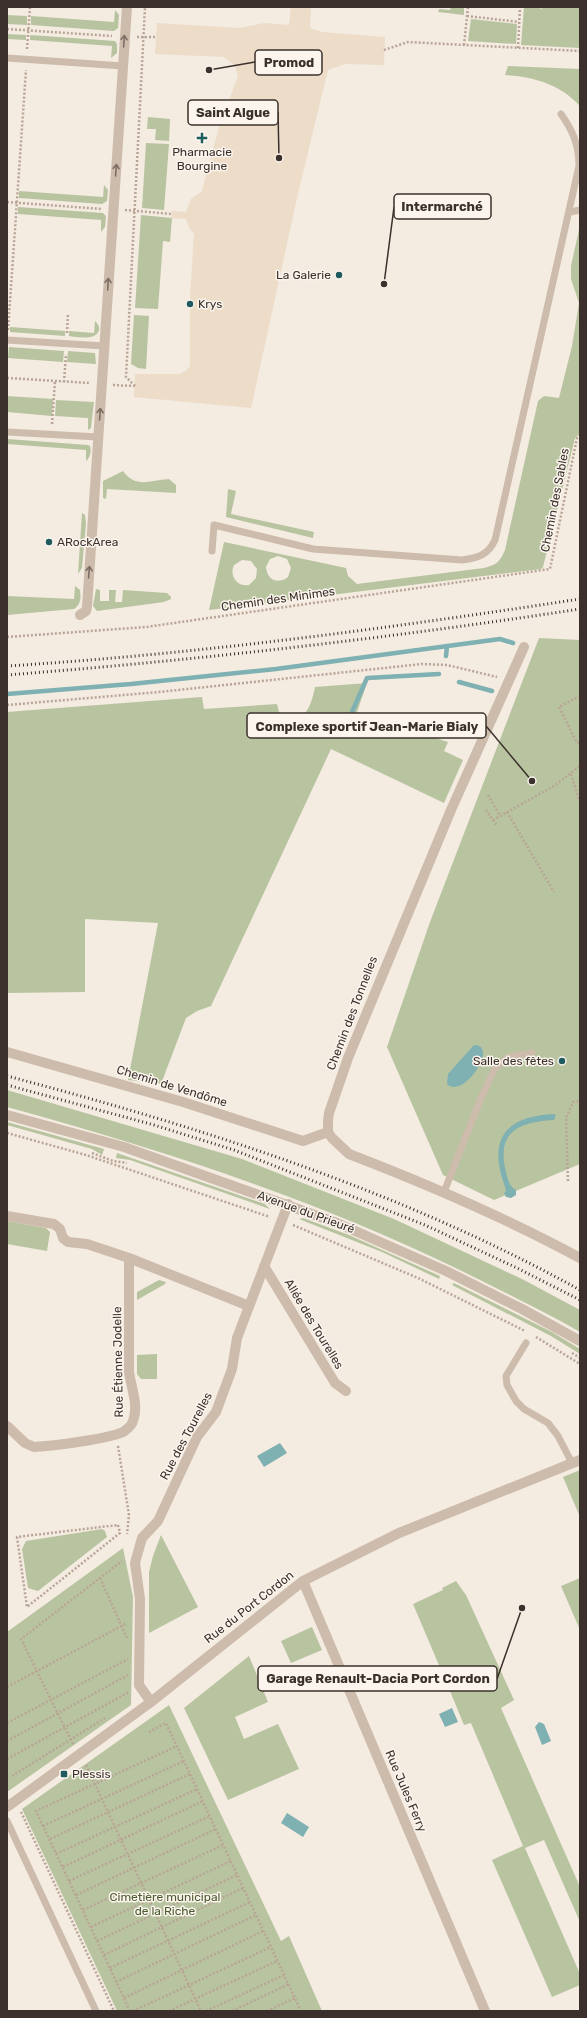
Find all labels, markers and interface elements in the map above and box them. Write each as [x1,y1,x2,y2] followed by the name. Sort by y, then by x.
[121,35,128,48] one-way arrow
[255,50,322,75] callout: Promod
[264,55,314,70] text: Promod
[188,100,278,125] callout: Saint Algue
[196,105,270,120] text: Saint Algue
[197,133,207,143] marker: Pharmacie Bourgine
[172,145,232,173] place label: Pharmacie Bourgine
[112,164,119,177] one-way arrow
[394,194,491,219] callout: Intermarché
[401,199,483,214] text: Intermarché
[276,268,331,282] place label: La Galerie
[334,270,344,280] marker: La Galerie
[105,278,112,291] one-way arrow
[198,297,222,311] place label: Krys
[185,299,195,309] marker: Krys
[96,408,103,421] one-way arrow
[538,447,572,553] street label: Chemin des Sables
[57,535,118,549] place label: ARockArea
[44,537,54,547] marker: ARockArea
[86,566,93,579] one-way arrow
[220,584,336,614] street label: Chemin des Minimes
[247,713,486,738] callout: Complexe sportif Jean-Marie Bialy
[256,719,479,734] text: Complexe sportif Jean-Marie Bialy
[324,954,380,1072] street label: Chemin des Tonnelles
[473,1054,554,1068] place label: Salle des fêtes
[557,1056,567,1066] marker: Salle des fêtes
[115,1063,229,1110] street label: Chemin de Vendôme
[255,1188,357,1236] street label: Avenue du Prieuré
[282,1276,346,1372] street label: Allée des Tourelles
[110,1306,126,1418] street label: Rue Étienne Jodelle
[157,1390,215,1482] street label: Rue des Tourelles
[202,1568,296,1646] street label: Rue du Port Cordon
[258,1666,497,1691] callout: Garage Renault-Dacia Port Cordon
[266,1671,490,1686] text: Garage Renault-Dacia Port Cordon
[382,1748,430,1834] street label: Rue Jules Ferry
[72,1767,111,1781] place label: Plessis
[59,1769,69,1779] marker: Plessis
[110,1890,221,1918] park label: Cimetière municipal de la Riche

